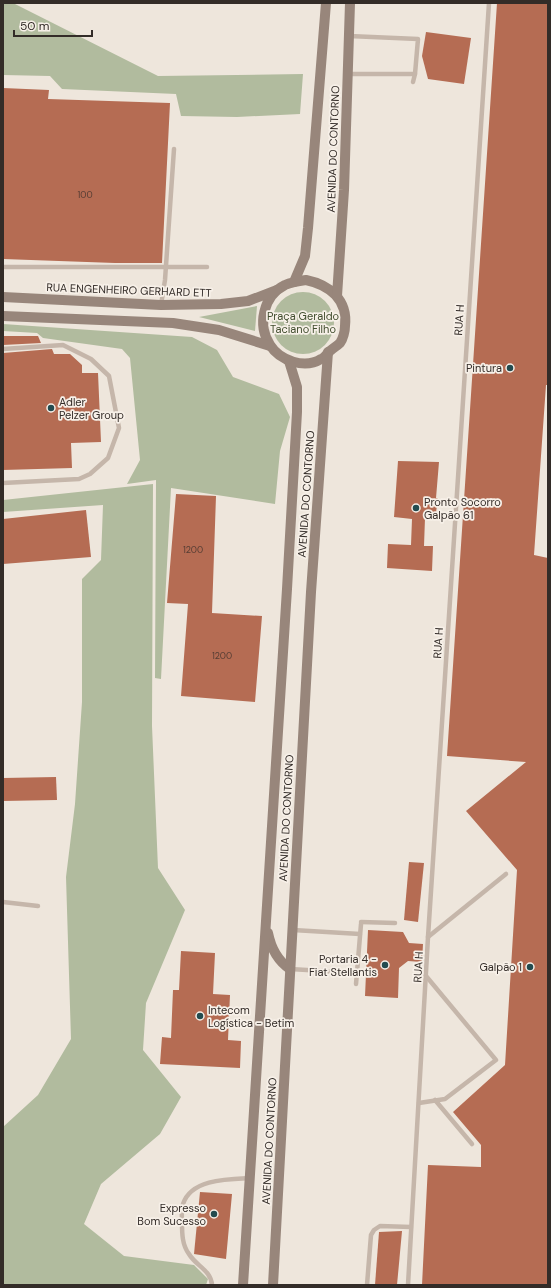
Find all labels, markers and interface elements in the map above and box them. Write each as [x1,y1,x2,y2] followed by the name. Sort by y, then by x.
[14,12,92,38] scale bar
[20,18,49,34] text: 50 m
[324,85,342,213] street label: AVENIDA DO CONTORNO
[77,189,93,201] house number: 100
[46,280,212,300] street label: RUA ENGENHEIRO GERHARD ETT
[451,304,467,336] street label: RUA H
[267,309,339,336] park label: Praça Geraldo Taciano Filho
[466,361,502,375] place label: Pintura
[505,363,515,373] marker: Pintura
[59,395,124,422] place label: Adler Pelzer Group
[46,403,56,413] marker: Adler Pelzer Group
[295,430,317,558] street label: AVENIDA DO CONTORNO
[424,495,501,522] place label: Pronto Socorro Galpão 61
[411,503,421,513] marker: Pronto Socorro Galpão 61
[183,544,203,556] house number: 1200
[430,627,446,659] street label: RUA H
[212,650,232,662] house number: 1200
[276,754,296,882] street label: AVENIDA DO CONTORNO
[410,951,426,983] street label: RUA H
[309,952,377,979] place label: Portaria 4 - Fiat Stellantis
[380,960,390,970] marker: Portaria 4 - Fiat Stellantis
[479,960,522,974] place label: Galpão 1
[525,962,535,972] marker: Galpão 1
[208,1003,294,1030] place label: Intecom Logística - Betim
[195,1011,205,1021] marker: Intecom Logística - Betim
[259,1077,279,1205] street label: AVENIDA DO CONTORNO
[137,1201,206,1228] place label: Expresso Bom Sucesso
[209,1209,219,1219] marker: Expresso Bom Sucesso

